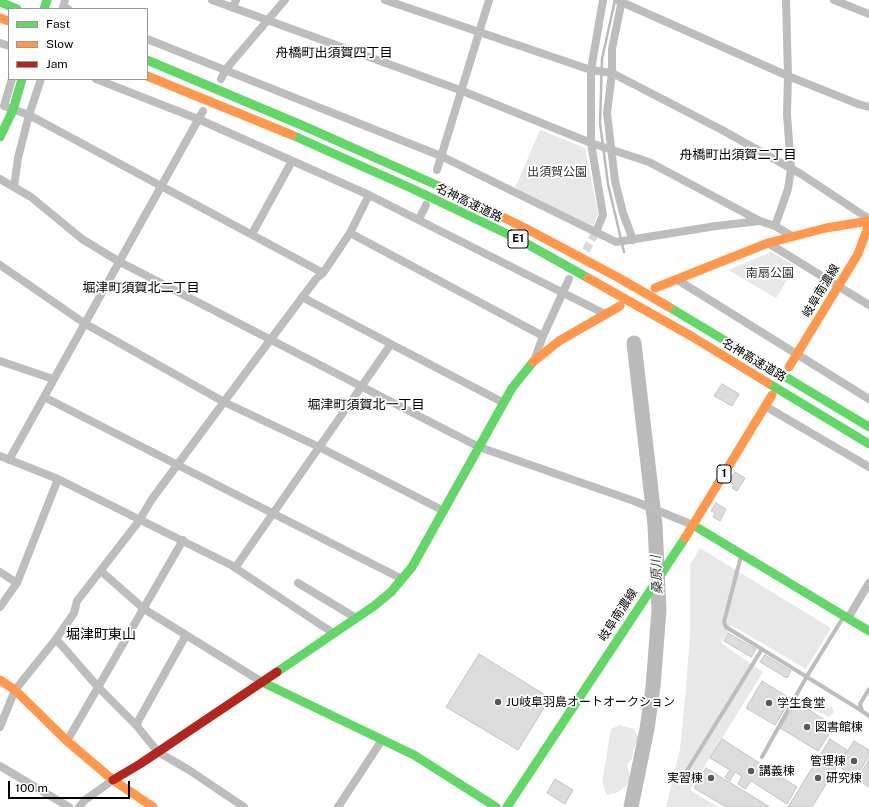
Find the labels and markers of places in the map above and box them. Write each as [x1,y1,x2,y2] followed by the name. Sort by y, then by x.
[506,695,675,709] place label: JU岐阜羽島オートオークション
[777,696,825,710] place label: 学生食堂
[493,697,503,707] marker: JU岐阜羽島オートオークション
[764,698,774,708] marker: 学生食堂
[815,720,863,734] place label: 図書館棟
[802,722,812,732] marker: 図書館棟
[810,754,846,768] place label: 管理棟
[849,756,859,766] marker: 管理棟
[759,764,795,778] place label: 講義棟
[746,766,756,776] marker: 講義棟
[667,771,703,785] place label: 実習棟
[826,771,862,785] place label: 研究棟
[706,773,716,783] marker: 実習棟
[813,773,823,783] marker: 研究棟

